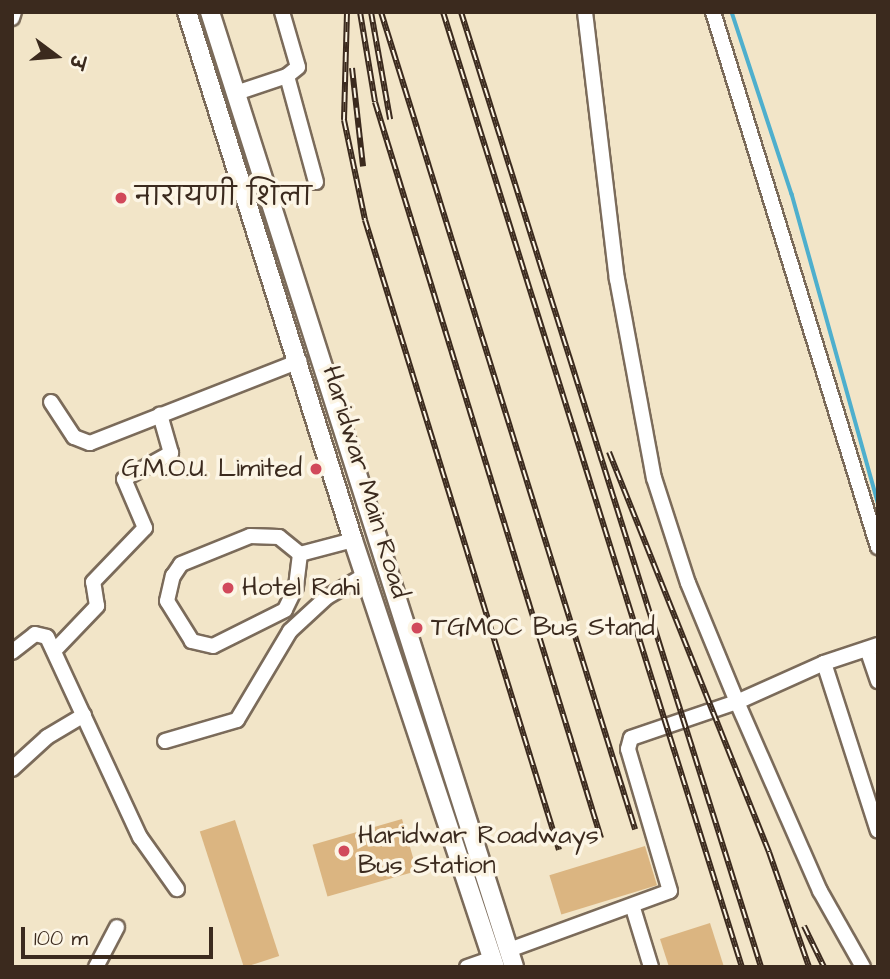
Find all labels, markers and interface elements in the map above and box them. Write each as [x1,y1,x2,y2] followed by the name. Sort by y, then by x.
[21,21,91,91] north arrow
[62,52,91,72] text: उ
[135,182,312,214] place label: नारायणी शिला
[113,190,129,206] marker: नारायणी शिला
[315,362,415,602] street label: Haridwar Main Road
[121,453,302,485] place label: G.M.O.U. Limited
[308,461,324,477] marker: G.M.O.U. Limited
[242,572,360,604] place label: Hotel Rahi
[220,580,236,596] marker: Hotel Rahi
[431,612,655,644] place label: TGMOC Bus Stand
[409,620,425,636] marker: TGMOC Bus Stand
[358,820,599,882] place label: Haridwar Roadways Bus Station
[336,843,352,859] marker: Haridwar Roadways Bus Station
[24,912,217,956] scale bar
[34,924,88,953] text: 100 m

